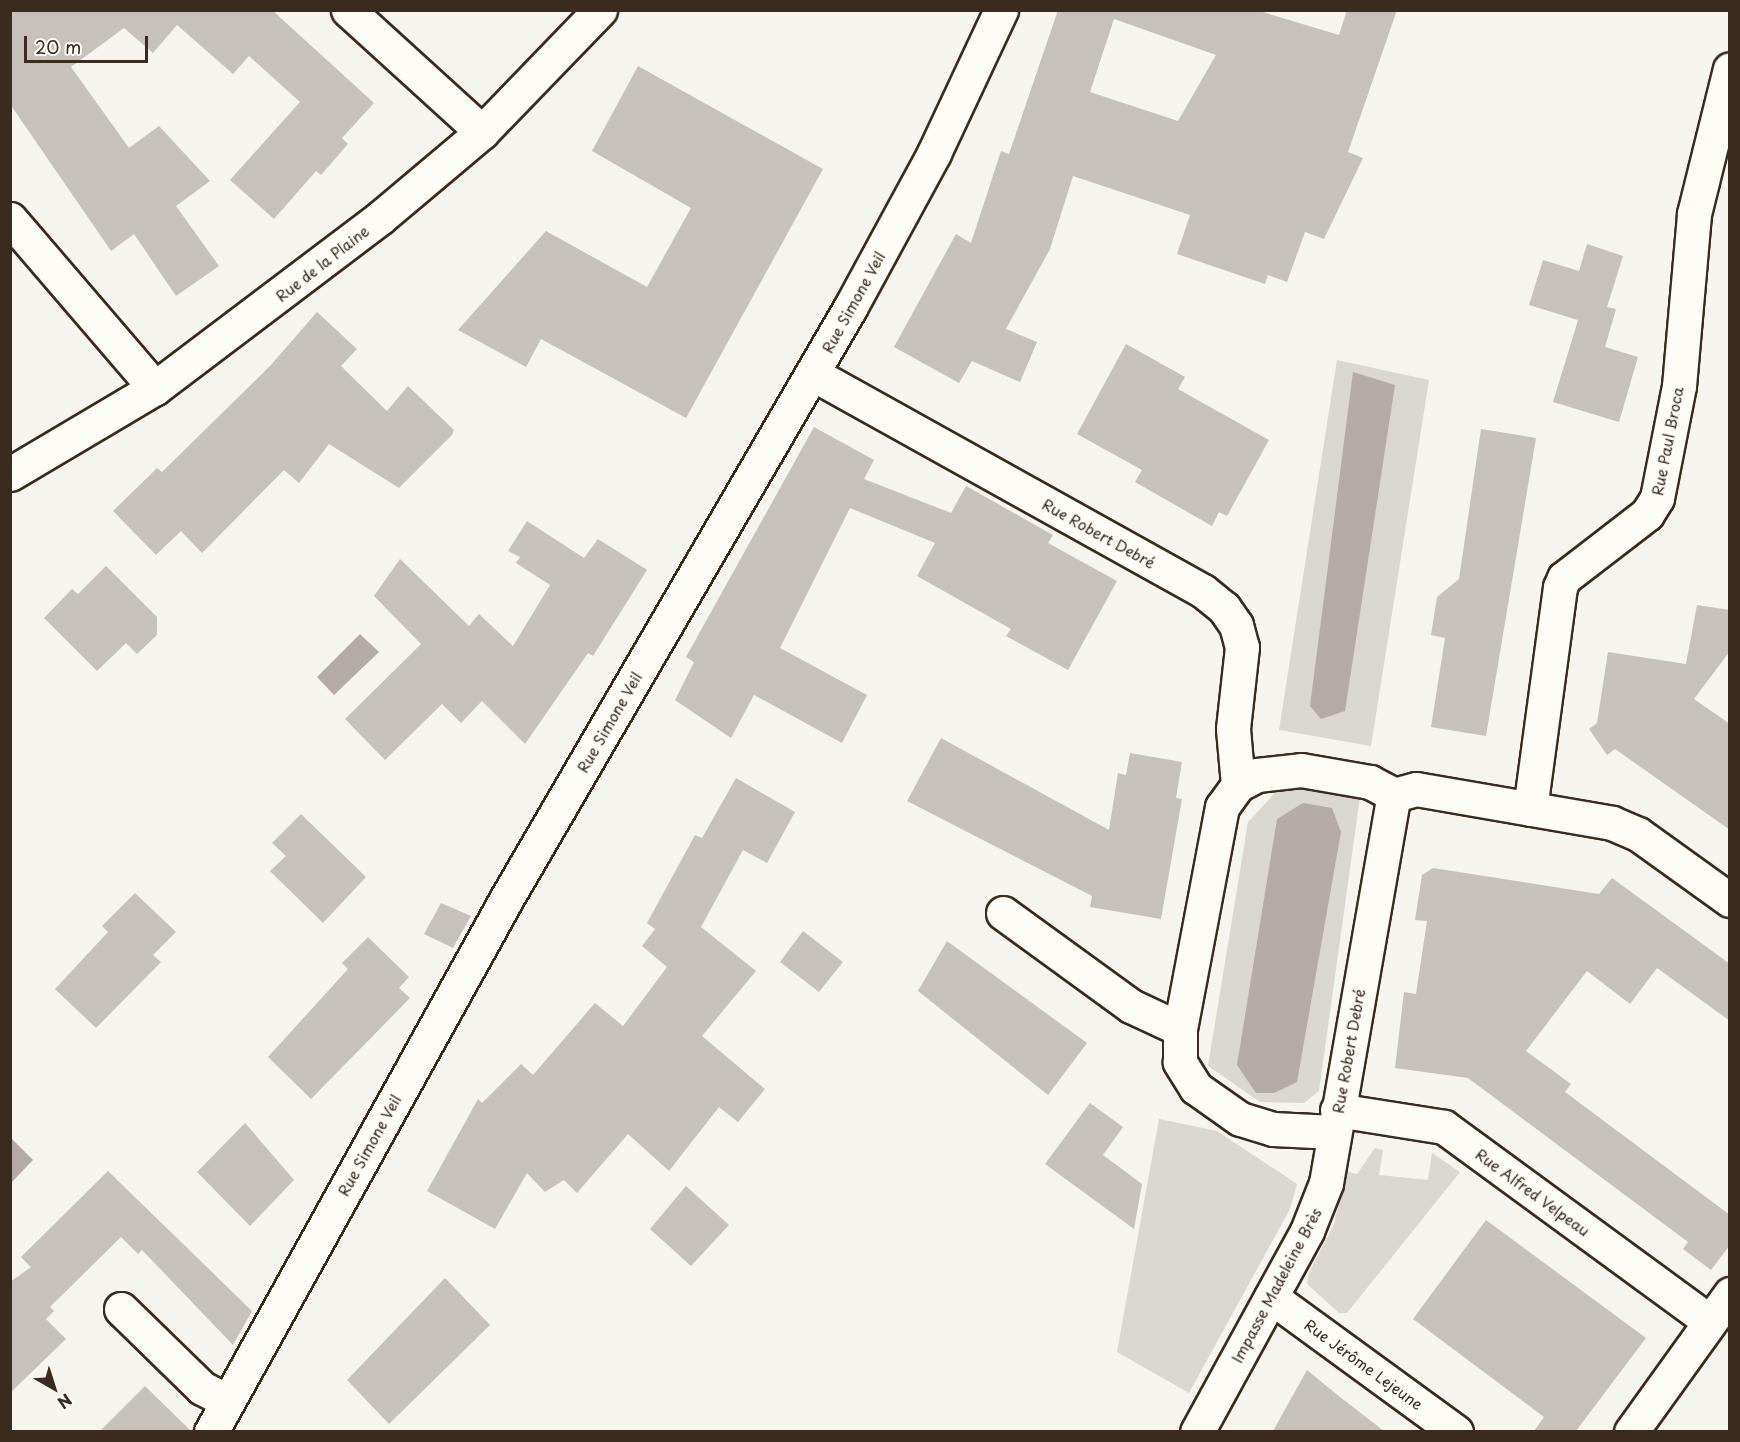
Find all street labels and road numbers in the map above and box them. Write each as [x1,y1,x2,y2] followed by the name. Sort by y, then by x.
[271,220,373,306] street label: Rue de la Plaine
[817,247,889,357] street label: Rue Simone Veil
[1648,385,1686,497] street label: Rue Paul Broca
[1039,494,1159,572] street label: Rue Robert Debré
[572,668,646,776] street label: Rue Simone Veil
[1328,986,1368,1116] street label: Rue Robert Debré
[333,1090,405,1200] street label: Rue Simone Veil
[1472,1144,1594,1240] street label: Rue Alfred Velpeau
[1228,1205,1324,1365] street label: Impasse Madeleine Brès
[1300,1314,1428,1414] street label: Rue Jérôme Lejeune

